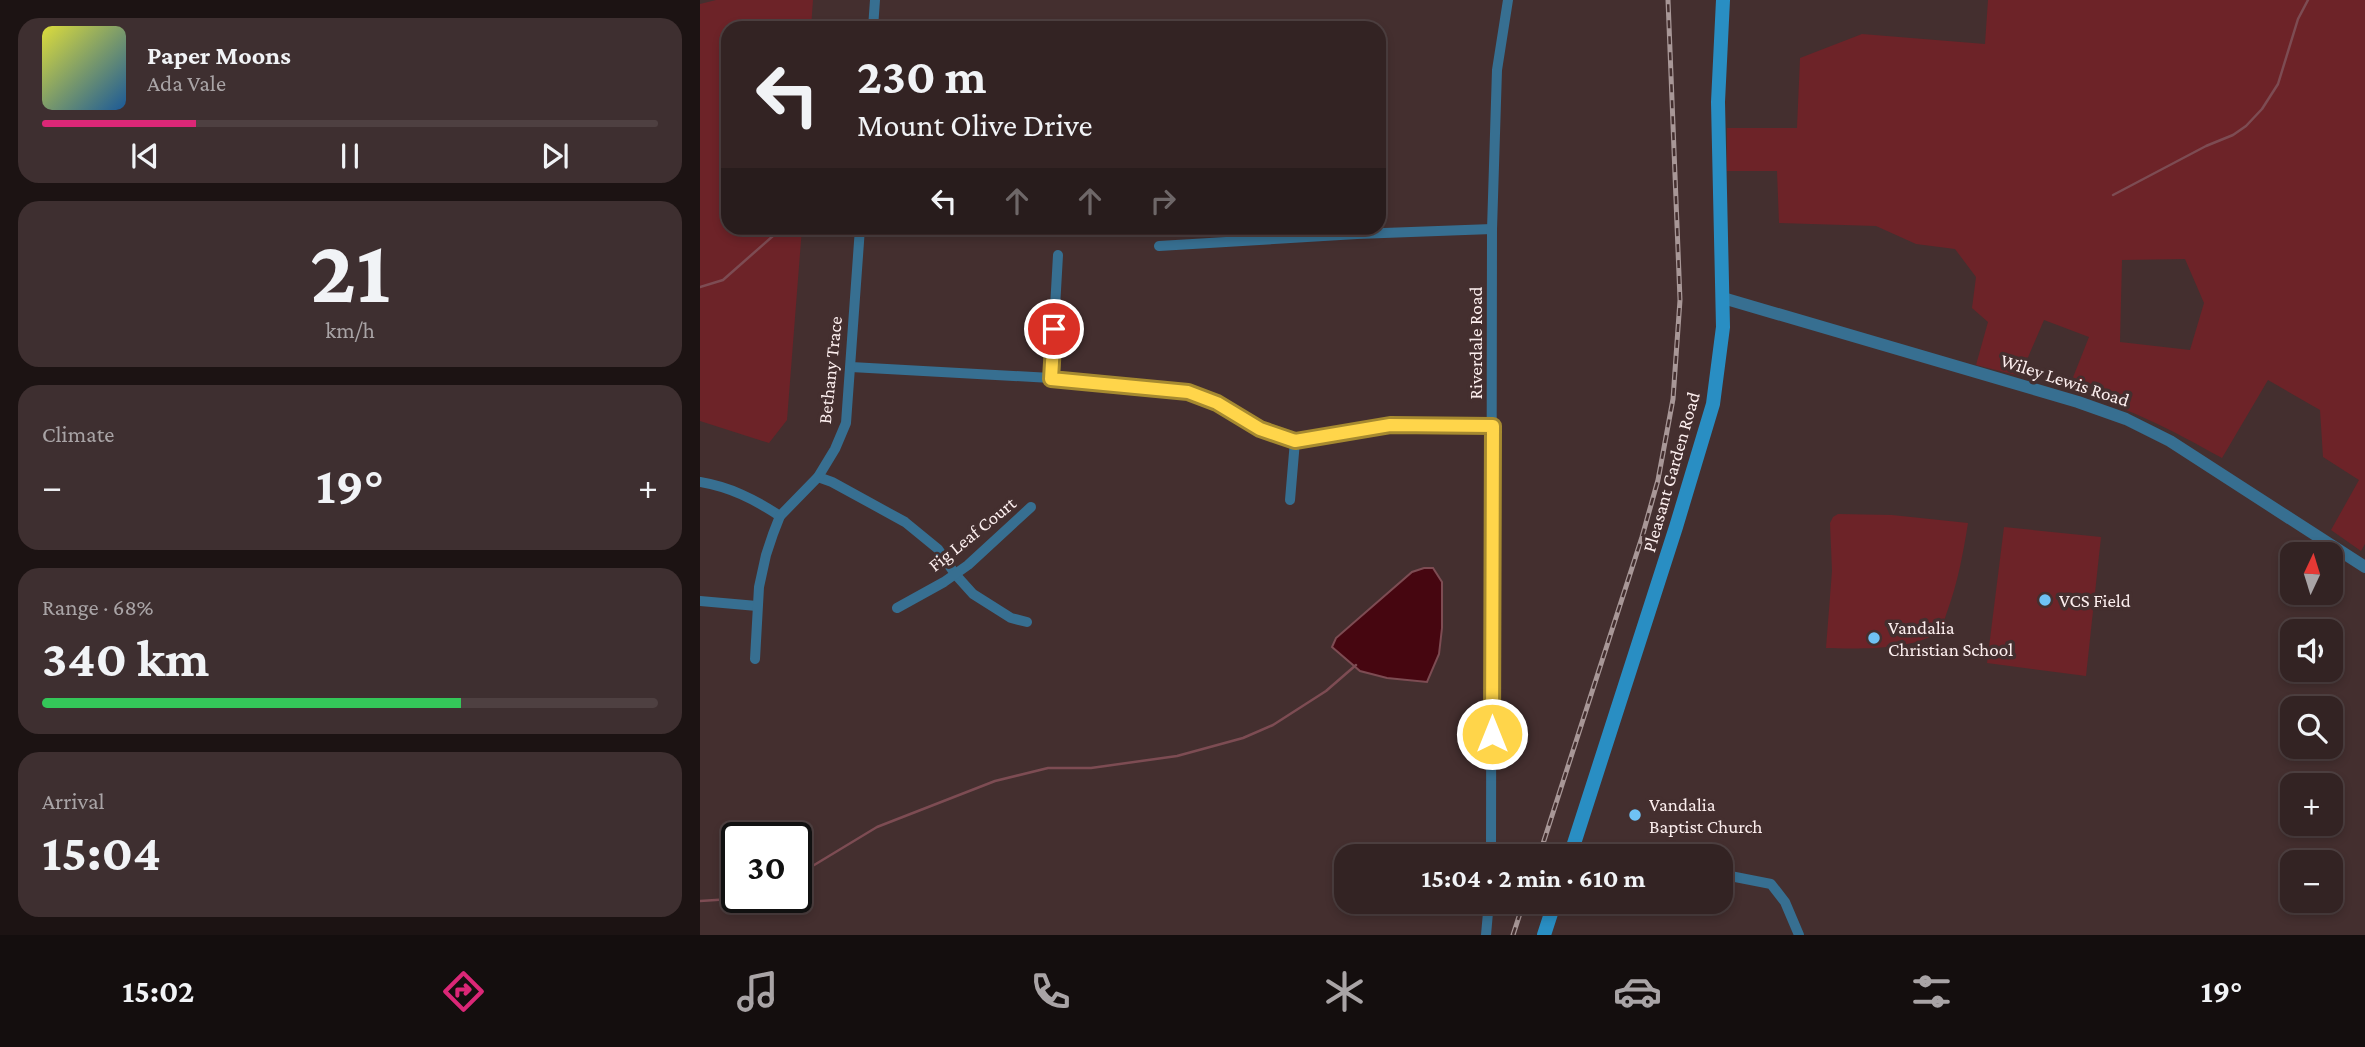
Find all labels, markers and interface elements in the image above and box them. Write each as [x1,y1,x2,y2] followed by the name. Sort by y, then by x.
[147,41,291,70] text: Paper Moons
[742,49,833,140] icon: left
[857,49,987,104] text: 230 m
[147,70,226,96] text: Ada Vale
[857,107,1093,143] text: Mount Olive Drive
[126,137,164,175] icon: previous
[331,137,369,175] icon: pause
[536,137,574,175] icon: next
[925,182,963,220] icon: left
[998,182,1036,220] icon: ahead
[1071,182,1109,220] icon: ahead
[1144,182,1182,220] icon: right
[310,220,390,322] text: 21
[1465,287,1486,400] street label: Riverdale Road
[1024,299,1084,359] pin
[1035,310,1073,348] icon: arrive
[814,315,846,425] street label: Bethany Trace
[325,317,375,343] text: km/h
[1998,349,2132,411] street label: Wiley Lewis Road
[1638,389,1704,555] street label: Pleasant Garden Road
[42,421,114,447] text: Climate
[316,456,384,514] text: 19°
[42,465,62,507] text: −
[638,465,658,507] text: +
[924,492,1021,576] street label: Fig Leaf Court
[2280,542,2343,606] north arrow
[2280,542,2343,913] map controls
[2059,590,2131,611] place label: VCS Field
[2037,592,2053,608] marker: VCS Field
[42,594,154,620] text: Range · 68%
[1888,617,2013,660] place label: Vandalia Christian School
[2280,619,2343,682] button: sound
[42,629,209,687] text: 340 km
[1866,630,1882,646] marker: Vandalia Christian School
[2280,696,2343,759] button: search
[1455,697,1529,771] position arrow
[2280,773,2343,836] button: +
[42,788,105,814] text: Arrival
[1649,794,1763,837] place label: Vandalia Baptist Church
[1627,807,1643,823] marker: Vandalia Baptist Church
[721,822,812,913] speed limit sign: 30
[42,823,161,881] text: 15:04
[2280,850,2343,913] button: −
[1421,864,1646,893] text: 15:04 · 2 min · 610 m
[439,967,488,1016] icon: directions
[733,967,782,1016] icon: music
[1026,967,1075,1016] icon: phone
[1320,967,1369,1016] icon: climate
[1613,967,1662,1016] icon: car
[1907,967,1956,1016] icon: filters
[122,973,194,1009] text: 15:02
[2201,973,2243,1009] text: 19°

